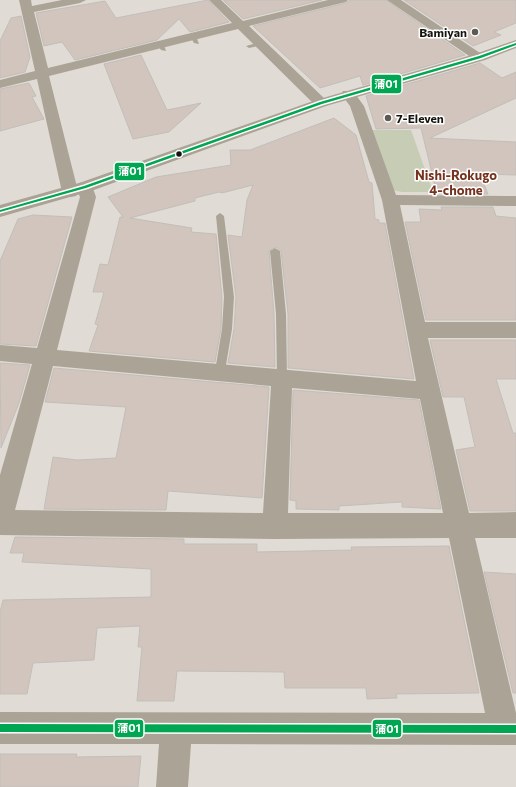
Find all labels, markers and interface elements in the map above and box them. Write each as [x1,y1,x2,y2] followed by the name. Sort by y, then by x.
[419,25,467,39] place label: Bamiyan
[470,27,480,37] marker: Bamiyan
[371,74,402,94] line badge: 蒲01
[374,77,398,90] text: 蒲01
[396,111,444,125] place label: 7-Eleven
[383,113,393,123] marker: 7-Eleven
[174,149,184,159] unlabelled marker
[114,162,145,181] line badge: 蒲01
[118,164,142,177] text: 蒲01
[415,167,497,198] district label: Nishi-Rokugo 4-chome
[114,719,144,738] line badge: 蒲01
[372,719,402,738] line badge: 蒲01
[117,721,141,734] text: 蒲01
[375,722,399,735] text: 蒲01

